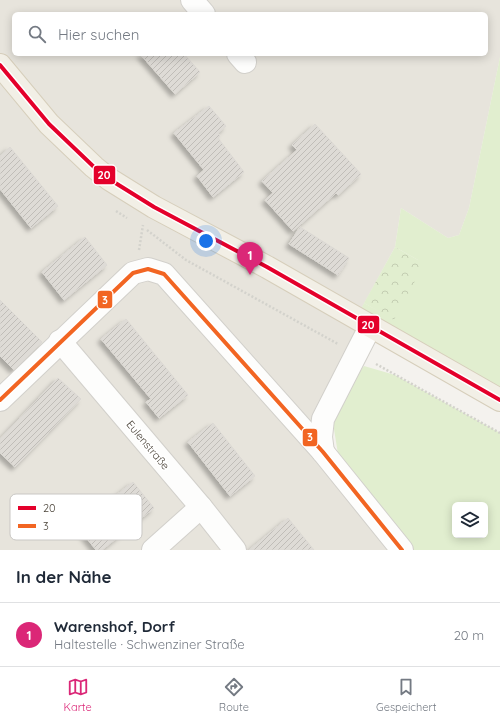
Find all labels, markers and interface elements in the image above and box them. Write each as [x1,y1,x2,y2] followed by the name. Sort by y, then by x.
[12,12,488,56] search box
[26,23,48,45] icon: search
[58,25,139,44] text: Hier suchen
[93,165,116,185] line badge: 20
[97,168,111,182] text: 20
[196,231,216,251] your location
[237,242,263,275] pin: 1
[97,290,113,309] line badge: 3
[102,293,108,307] text: 3
[357,315,380,334] line badge: 20
[361,318,375,332] text: 20
[123,418,173,472] street label: Eulenstraße
[302,428,318,447] line badge: 3
[307,430,313,444] text: 3
[10,494,142,540] legend
[43,501,56,515] text: 20
[452,502,488,538] map controls
[452,502,488,538] button: layers
[43,519,49,533] text: 3
[16,566,112,587] text: In der Nähe
[54,617,175,636] text: Warenshof, Dorf
[26,627,32,643] text: 1
[454,627,484,643] text: 20 m
[54,636,245,652] text: Haltestelle · Schwenziner Straße
[64,676,92,714] tab: Karte
[219,676,249,714] tab: Route
[376,676,436,714] tab: Gespeichert

